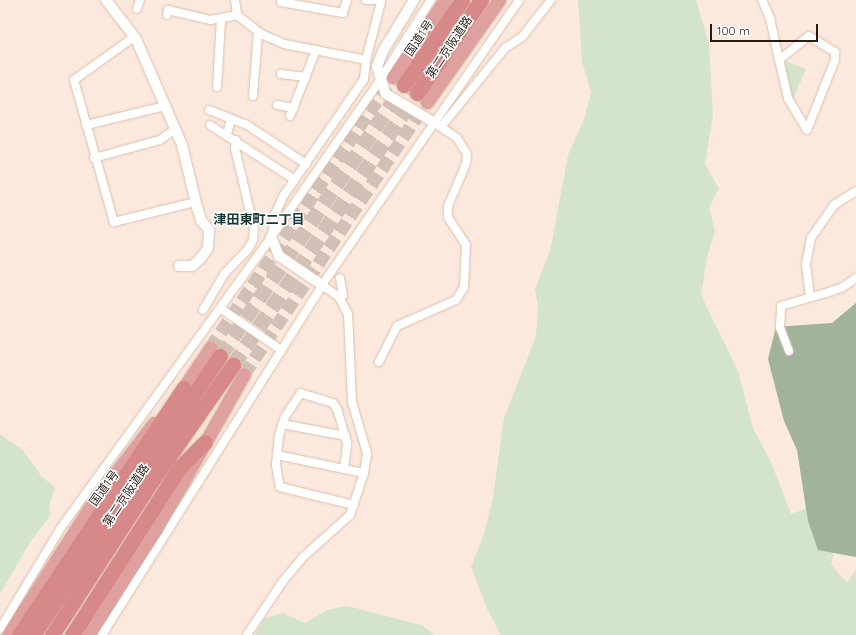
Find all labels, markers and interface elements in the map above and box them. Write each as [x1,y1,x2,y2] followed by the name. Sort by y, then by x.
[423,13,475,81] street label: 第二京阪道路
[712,16,820,42] scale bar
[402,17,436,59] street label: 国道1号
[717,23,750,38] text: 100 m
[214,211,304,227] district label: 津田東町二丁目
[100,461,152,529] street label: 第二京阪道路
[86,467,122,509] street label: 国道1号

